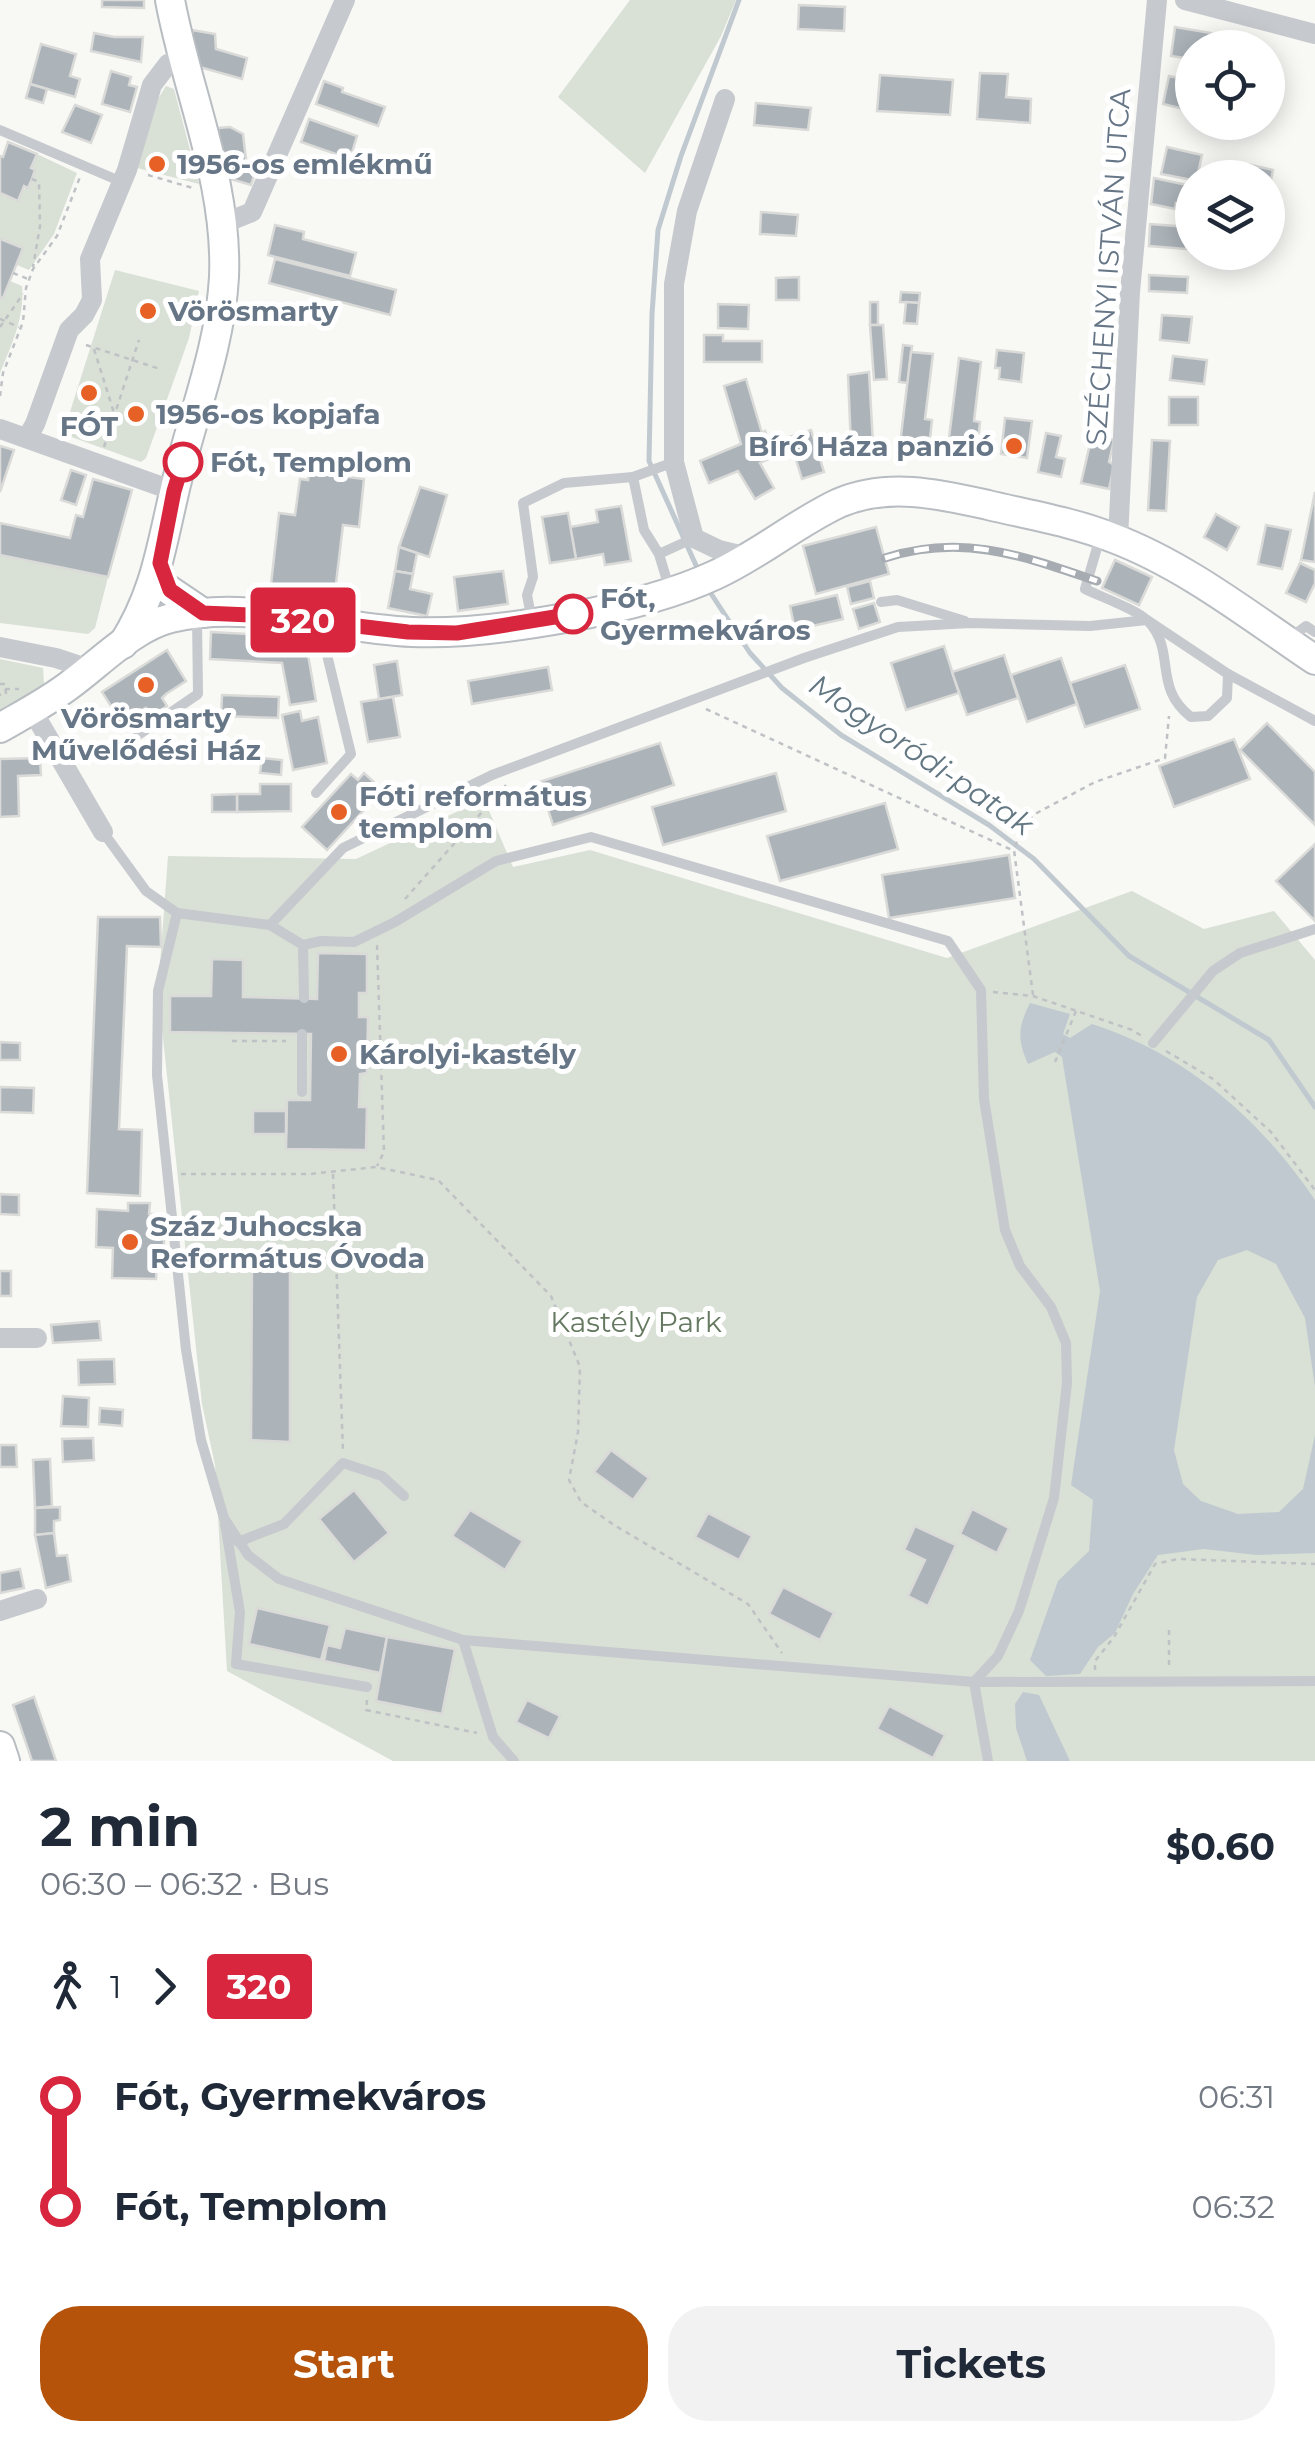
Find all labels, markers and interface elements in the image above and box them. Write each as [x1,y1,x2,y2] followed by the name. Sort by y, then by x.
[1175,30,1285,270] map controls
[1175,30,1285,140] button: locate
[1079,86,1138,447] street label: SZÉCHENYI ISTVÁN UTCA
[177,147,433,181] place label: 1956-os emlékmű
[146,153,168,175] marker: 1956-os emlékmű
[1175,160,1285,270] button: layers
[167,294,338,328] place label: Vörösmarty
[137,300,159,322] marker: Vörösmarty
[78,382,100,404] marker: FÓT
[156,397,381,431] place label: 1956-os kopjafa
[125,403,147,425] marker: 1956-os kopjafa
[60,409,119,443] place label: FÓT
[748,429,994,463] place label: Bíró Háza panzió
[1003,435,1025,457] marker: Bíró Háza panzió
[164,443,202,481] marker: Fót, Templom
[210,445,412,479] place label: Fót, Templom
[600,581,811,647] place label: Fót, Gyermekváros
[246,588,360,652] line badge: 320
[554,595,592,633] marker: Fót, Gyermekváros
[271,599,335,642] text: 320
[802,666,1041,844] water label: Mogyoródi-patak
[135,674,157,696] marker: Vörösmarty Művelődési Ház
[31,701,261,767] place label: Vörösmarty Művelődési Ház
[359,779,587,845] place label: Fóti református templom
[328,801,350,823] marker: Fóti református templom
[359,1037,576,1071] place label: Károlyi-kastély
[328,1043,350,1065] marker: Károlyi-kastély
[150,1209,425,1275] place label: Száz Juhocska Református Óvoda
[119,1231,141,1253] marker: Száz Juhocska Református Óvoda
[550,1305,722,1339] park label: Kastély Park
[40,1793,200,1860] text: 2 min
[1166,1823,1275,1870] text: $0.60
[40,1864,329,1903] text: 06:30 – 06:32 · Bus
[40,1959,95,2014] icon: walk
[137,1959,192,2014] icon: forward
[227,1965,292,2008] text: 320
[110,1967,122,2006] text: 1
[114,2073,486,2120] text: Fót, Gyermekváros
[1198,2077,1275,2116] text: 06:31
[114,2183,388,2230] text: Fót, Templom
[1191,2187,1275,2226] text: 06:32
[40,2306,648,2421] button: Start
[668,2306,1275,2421] button: Tickets

